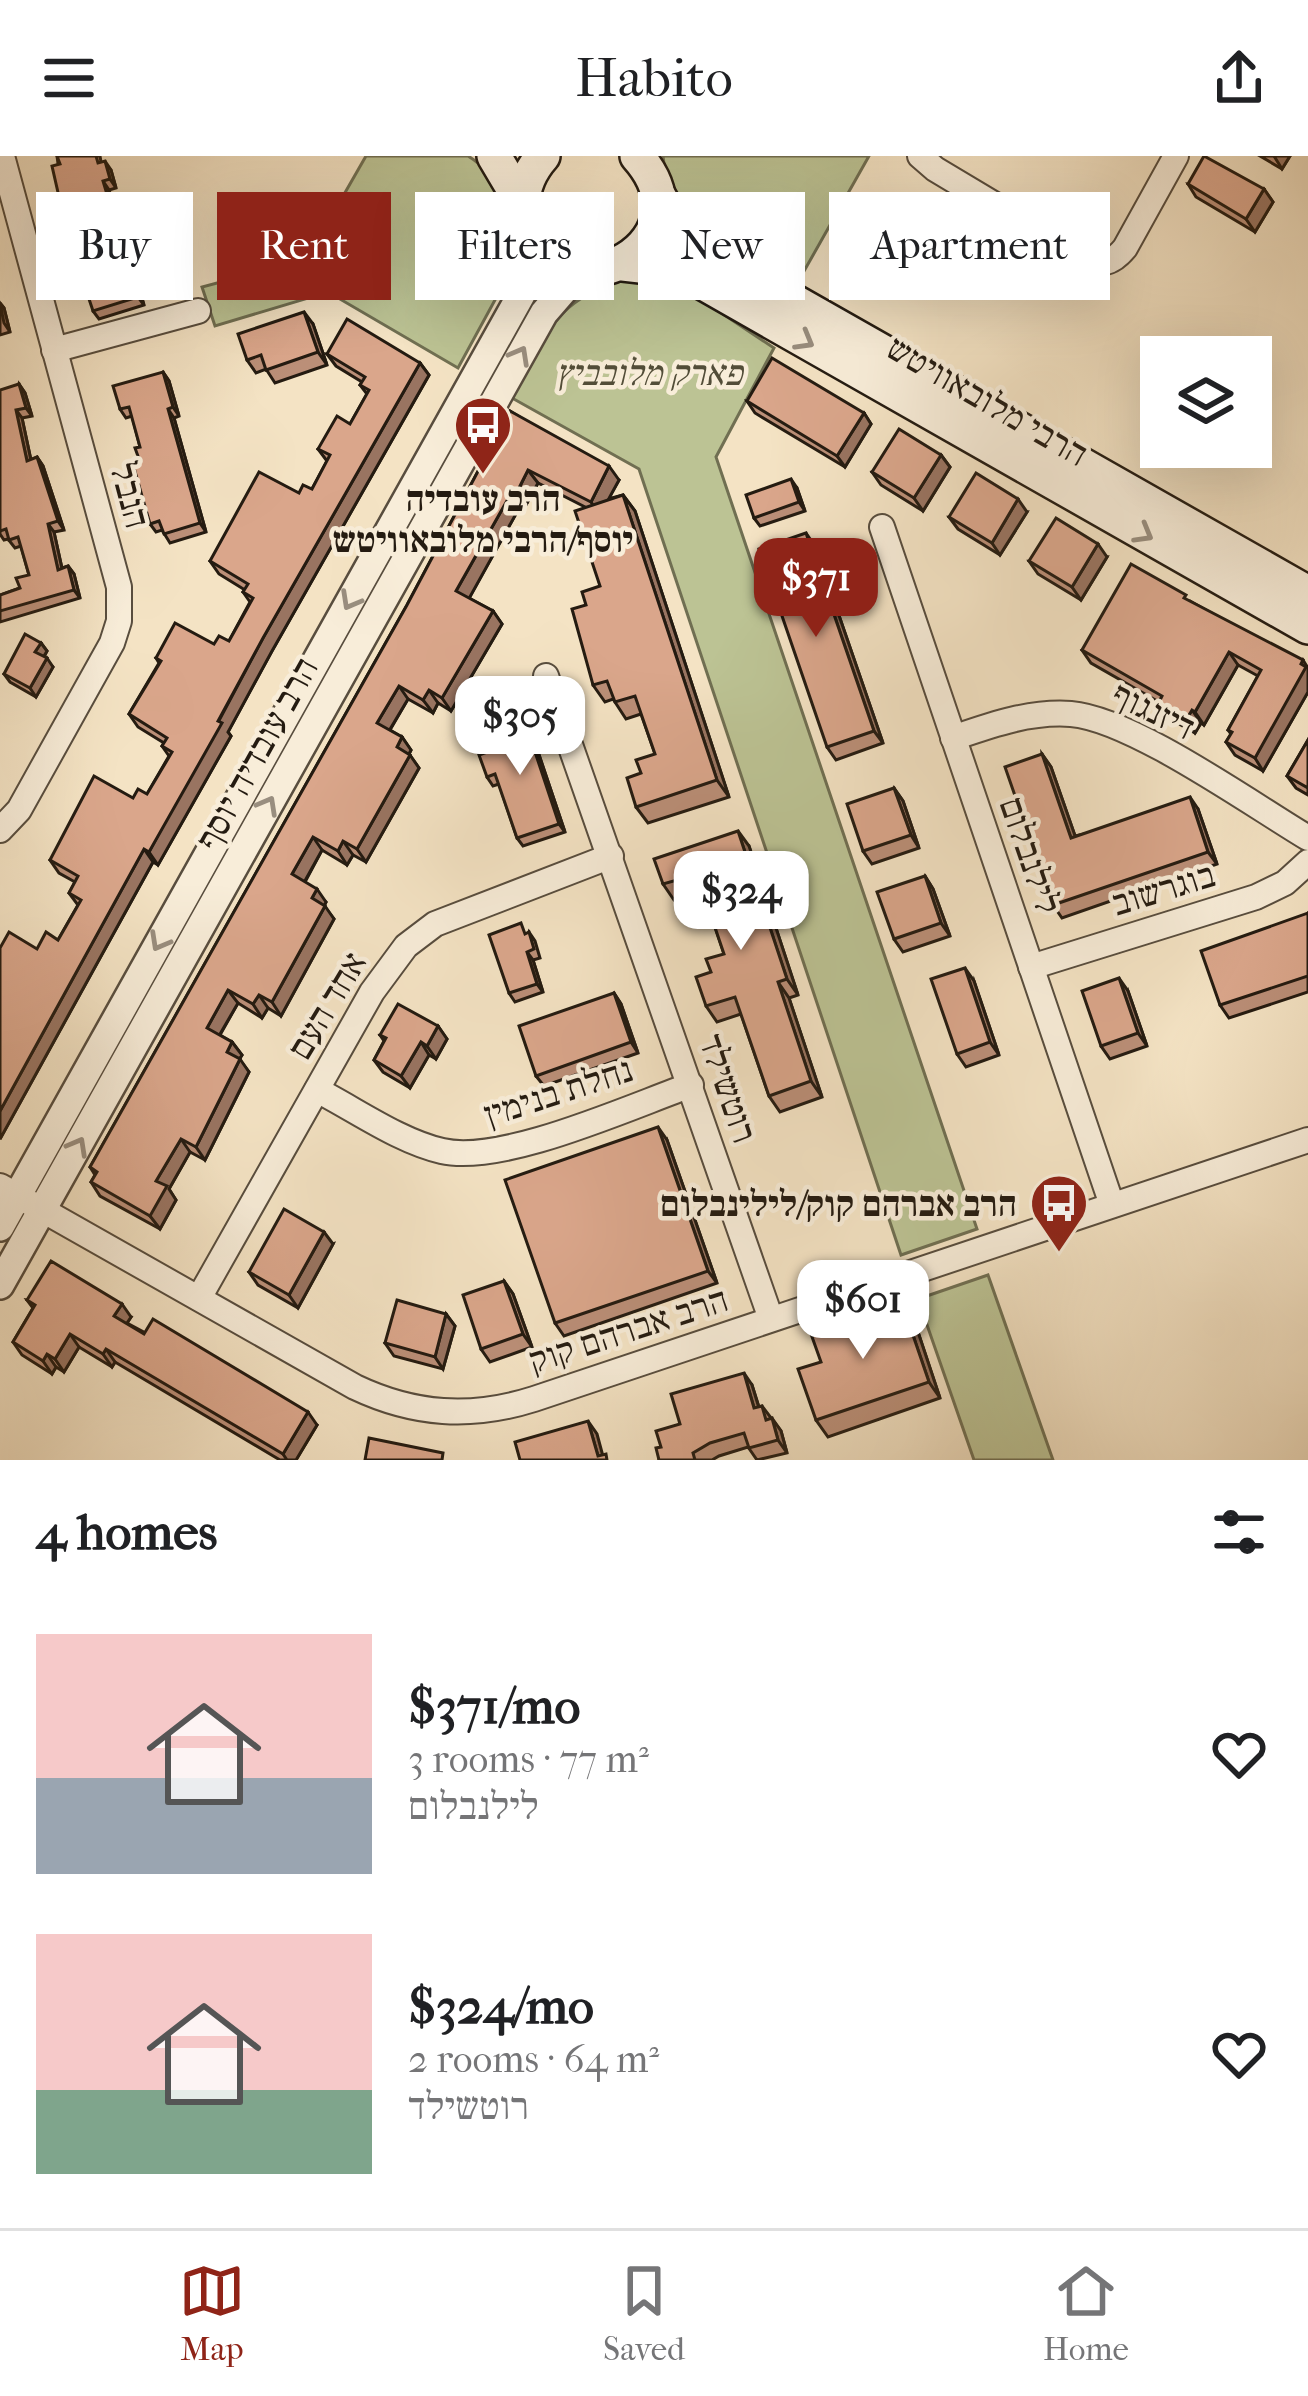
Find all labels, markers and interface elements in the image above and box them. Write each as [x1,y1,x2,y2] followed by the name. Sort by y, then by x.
[36,45,102,111] icon: menu
[1206,45,1272,111] icon: share
[575,47,733,110] text: Habito
[36,192,193,300] chip: Buy
[217,192,391,300] chip: Rent
[415,192,614,300] chip: Filters
[638,192,805,300] chip: New
[829,192,1110,300] chip: Apartment
[792,327,814,350] one-way arrow
[880,327,1095,475] street label: הרבי מלובאוויטש
[1140,336,1272,468] map controls
[1140,336,1272,468] button: layers
[506,346,529,368] one-way arrow
[556,352,744,394] park label: פארק מלובביץ
[452,394,514,476] bus stop icon: הרב עובדיה יוסף/הרבי מלובאוויטש
[101,458,159,533] street label: הנבל
[333,478,633,561] place label: הרב עובדיה יוסף/הרבי מלובאוויטש
[1131,519,1153,542] one-way arrow
[745,538,887,640] pin: $371
[781,554,851,600] text: $371
[341,589,364,610] one-way arrow
[187,650,327,857] street label: הרב עובדיה יוסף
[1105,673,1202,749] street label: דיזנגוף
[449,676,591,778] pin: $305
[482,692,558,738] text: $305
[991,791,1070,919] street label: לילנבלום
[254,797,277,818] one-way arrow
[670,851,812,953] pin: $324
[1107,853,1220,924] street label: בוגרשוב
[701,867,781,913] text: $324
[151,929,174,950] one-way arrow
[278,944,375,1067] street label: אחד העם
[690,1029,766,1148] street label: רוטשילד
[479,1048,638,1136] street label: נחלת בנימין
[63,1137,86,1158] one-way arrow
[1028,1172,1090,1254] bus stop icon: הרב אברהם קוק/לילינבלום
[660,1183,1017,1225] place label: הרב אברהם קוק/לילינבלום
[792,1260,934,1362] pin: $601
[824,1276,902,1322] text: $601
[523,1278,733,1382] street label: הרב אברהם קוק
[1206,1499,1272,1565] icon: filters
[36,1502,217,1562] text: 4 homes
[408,1676,580,1736] text: $371/mo
[132,1682,276,1826] icon: home
[1206,1721,1272,1787] icon: heart
[408,1736,649,1782] text: 3 rooms · 77 m²
[408,1783,539,1829] text: לילנבלום
[408,1976,594,2036] text: $324/mo
[132,1982,276,2126] icon: home
[1206,2021,1272,2087] icon: heart
[408,2036,659,2082] text: 2 rooms · 64 m²
[408,2083,529,2129] text: רוטשילד
[179,2258,245,2369] tab: Map
[603,2258,685,2369] tab: Saved
[1043,2258,1129,2369] tab: Home

